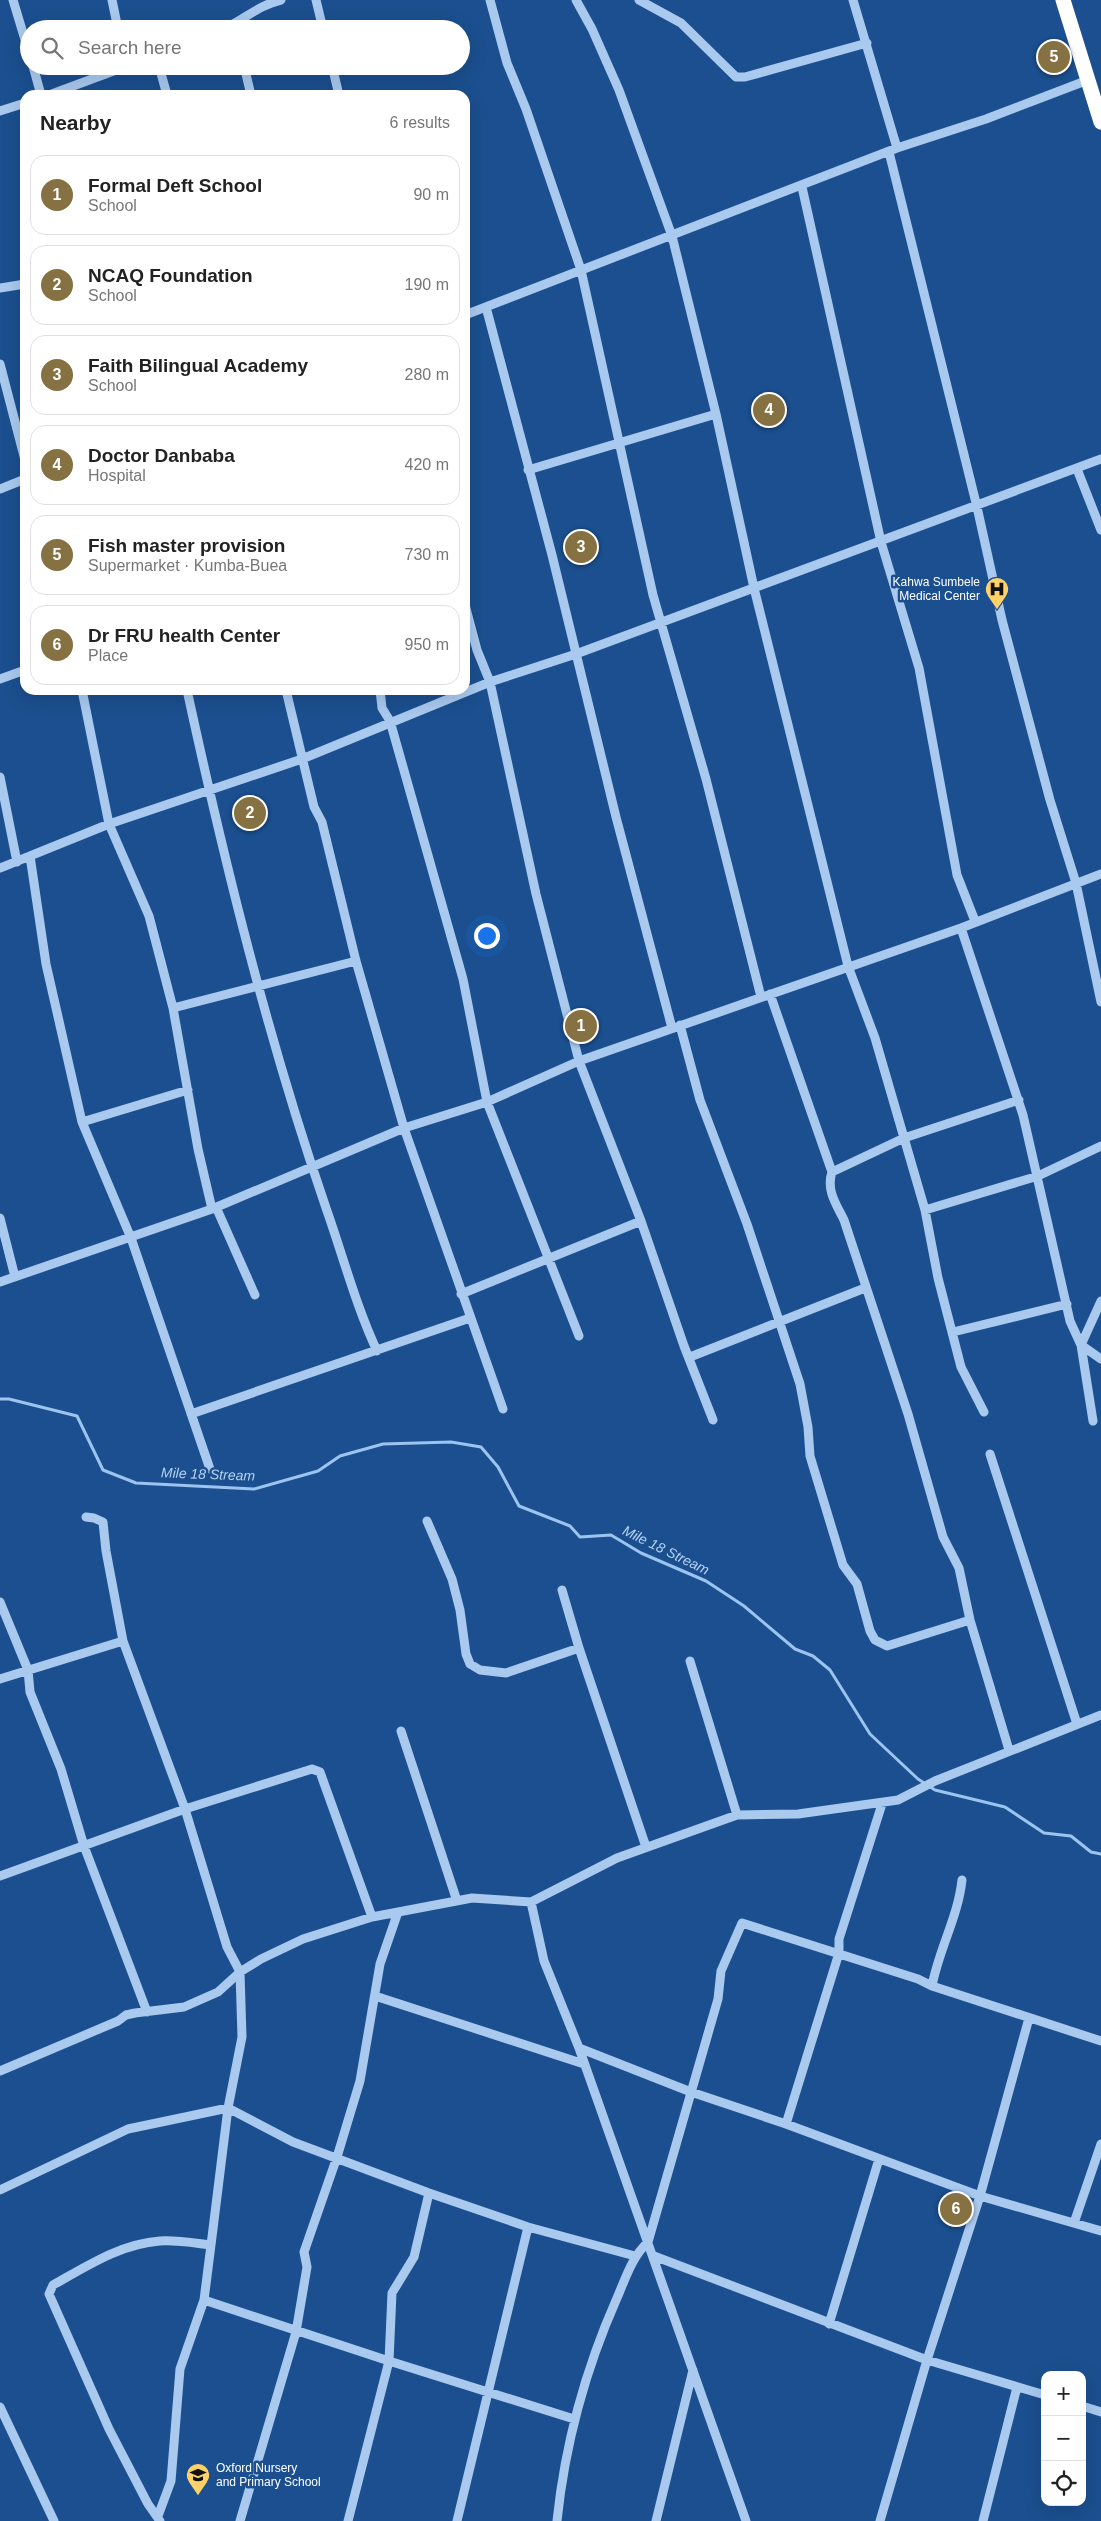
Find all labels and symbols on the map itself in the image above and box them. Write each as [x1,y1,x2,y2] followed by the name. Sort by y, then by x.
[1038,38,1070,76] pin: 5
[753,391,785,429] pin: 4
[565,528,597,566] pin: 3
[893,575,980,603] place label: Kahwa Sumbele Medical Center
[984,576,1010,610] hospital icon: Kahwa Sumbele Medical Center
[234,794,266,832] pin: 2
[474,923,500,949] your location
[565,1007,597,1045] pin: 1
[161,1464,256,1484] water label: Mile 18 Stream
[620,1522,712,1578] water label: Mile 18 Stream
[940,2190,972,2228] pin: 6
[216,2461,321,2489] place label: Oxford Nursery and Primary School
[185,2462,211,2496] school or university icon: Oxford Nursery and Primary School

